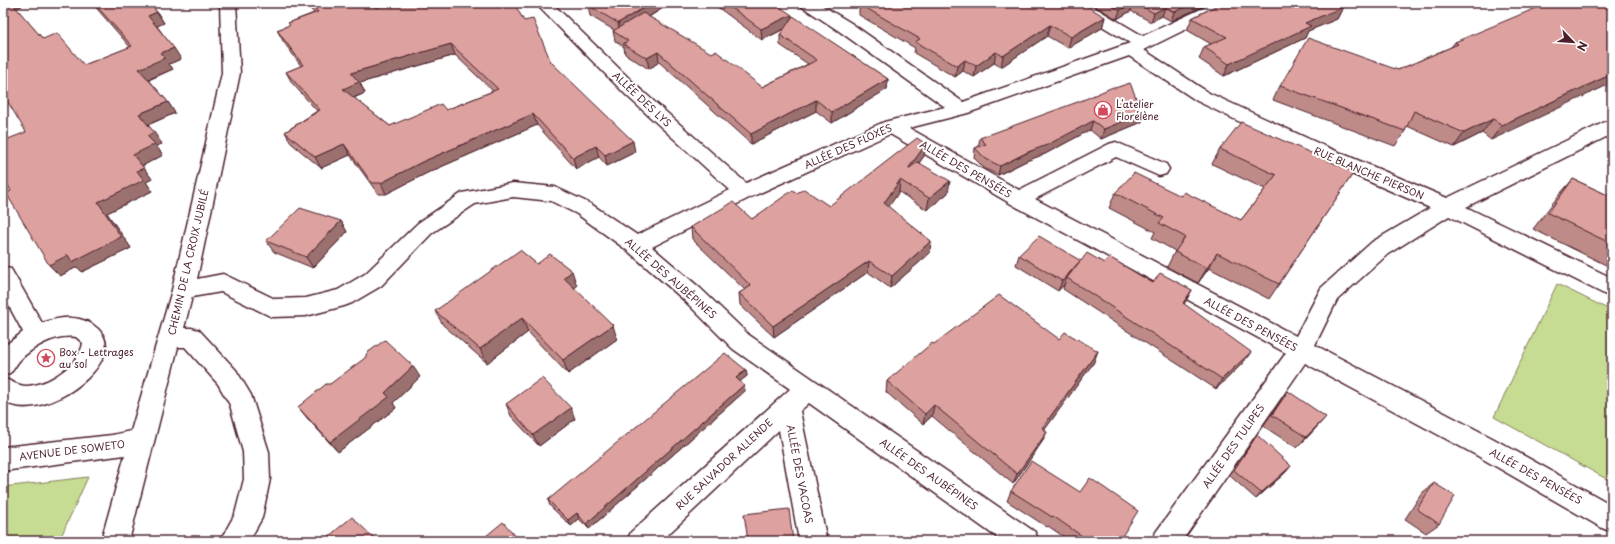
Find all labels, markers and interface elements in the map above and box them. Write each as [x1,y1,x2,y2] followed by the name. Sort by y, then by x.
[1553,22,1593,62] north arrow
[1573,39,1592,54] text: N
[610,67,675,130] street label: ALLÉE DES LYS
[1116,96,1160,123] place label: L'atelier Florélène
[1093,100,1113,120] shop icon: L'atelier Florélène
[801,119,894,172] street label: ALLÉE DES FLOXES
[918,136,1015,201] street label: ALLÉE DES PENSÉES
[1312,142,1427,203] street label: RUE BLANCHE PIERSON
[163,187,212,336] street label: CHEMIN DE LA CROIX JUBILÉ
[622,234,720,322] street label: ALLÉE DES AUBÉPINES
[1202,293,1301,355] street label: ALLÉE DES PENSÉES
[59,344,134,371] place label: Box - Lettrages au sol
[36,348,56,368] place icon: Box - Lettrages au sol
[1198,400,1267,491] street label: ALLÉE DES TULIPES
[672,415,776,513] street label: RUE SALVADOR ALLENDE
[784,423,817,525] street label: ALLÉE DES VACOAS
[877,434,981,513] street label: ALLÉE DES AUBÉPINES
[18,436,126,463] street label: AVENUE DE SOWETO
[1487,444,1585,507] street label: ALLÉE DES PENSÉES

